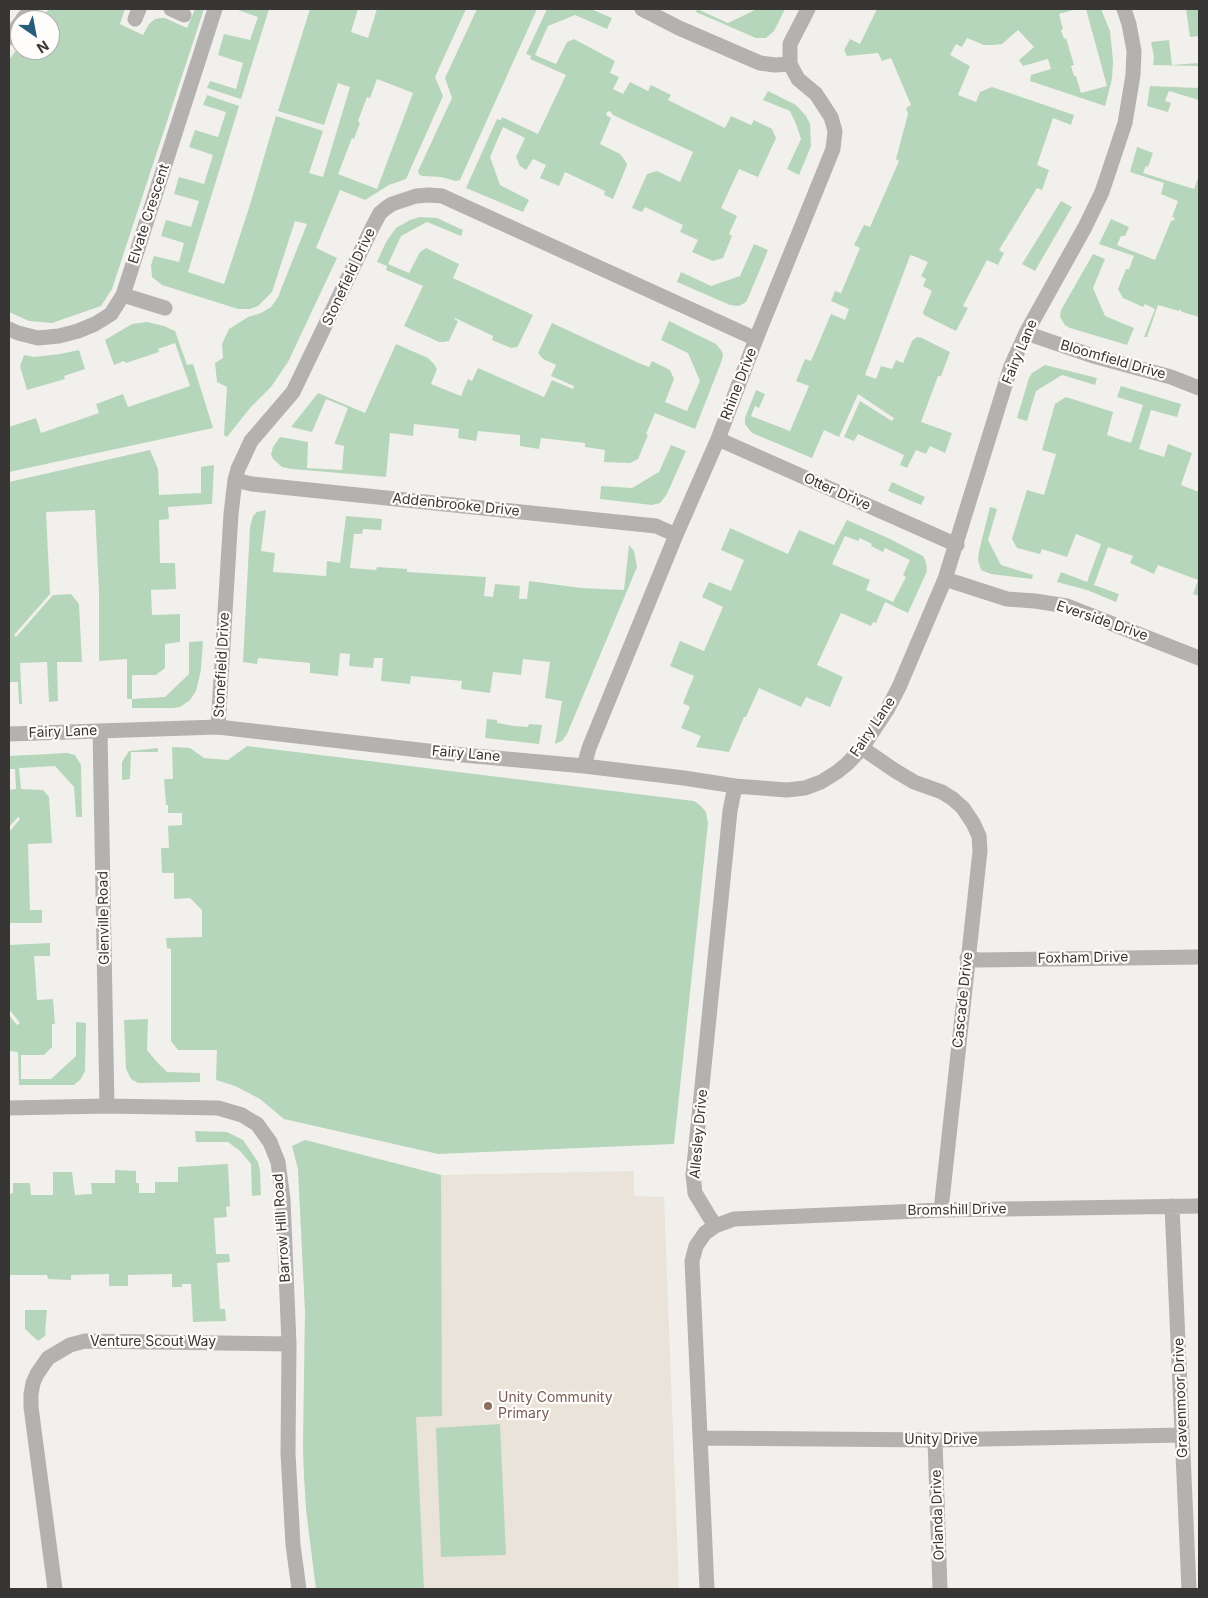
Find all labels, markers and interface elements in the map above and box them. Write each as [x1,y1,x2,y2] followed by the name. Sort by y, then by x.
[10,10,60,60] north arrow
[34,37,52,57] text: N
[125,162,173,266] street label: Elvate Crescent
[319,226,379,328] street label: Stonefield Drive
[999,317,1041,387] street label: Fairy Lane
[1058,337,1168,383] street label: Bloomfield Drive
[718,346,760,422] street label: Rhine Drive
[801,470,873,514] street label: Otter Drive
[392,490,520,520] street label: Addenbrooke Drive
[1054,597,1150,645] street label: Everside Drive
[211,612,233,718] street label: Stonefield Drive
[847,694,899,760] street label: Fairy Lane
[28,722,98,742] street label: Fairy Lane
[431,743,501,765] street label: Fairy Lane
[95,871,113,965] street label: Glenville Road
[1038,949,1128,967] street label: Foxham Drive
[950,951,976,1049] street label: Cascade Drive
[687,1089,711,1179] street label: Allesley Drive
[270,1173,294,1283] street label: Barrow Hill Road
[907,1201,1007,1219] street label: Bromshill Drive
[90,1334,216,1350] street label: Venture Scout Way
[1171,1338,1191,1458] street label: Gravenmoor Drive
[498,1390,613,1422] place label: Unity Community Primary
[482,1400,494,1412] marker: Unity Community Primary
[904,1432,978,1448] street label: Unity Drive
[928,1469,948,1561] street label: Orlanda Drive

